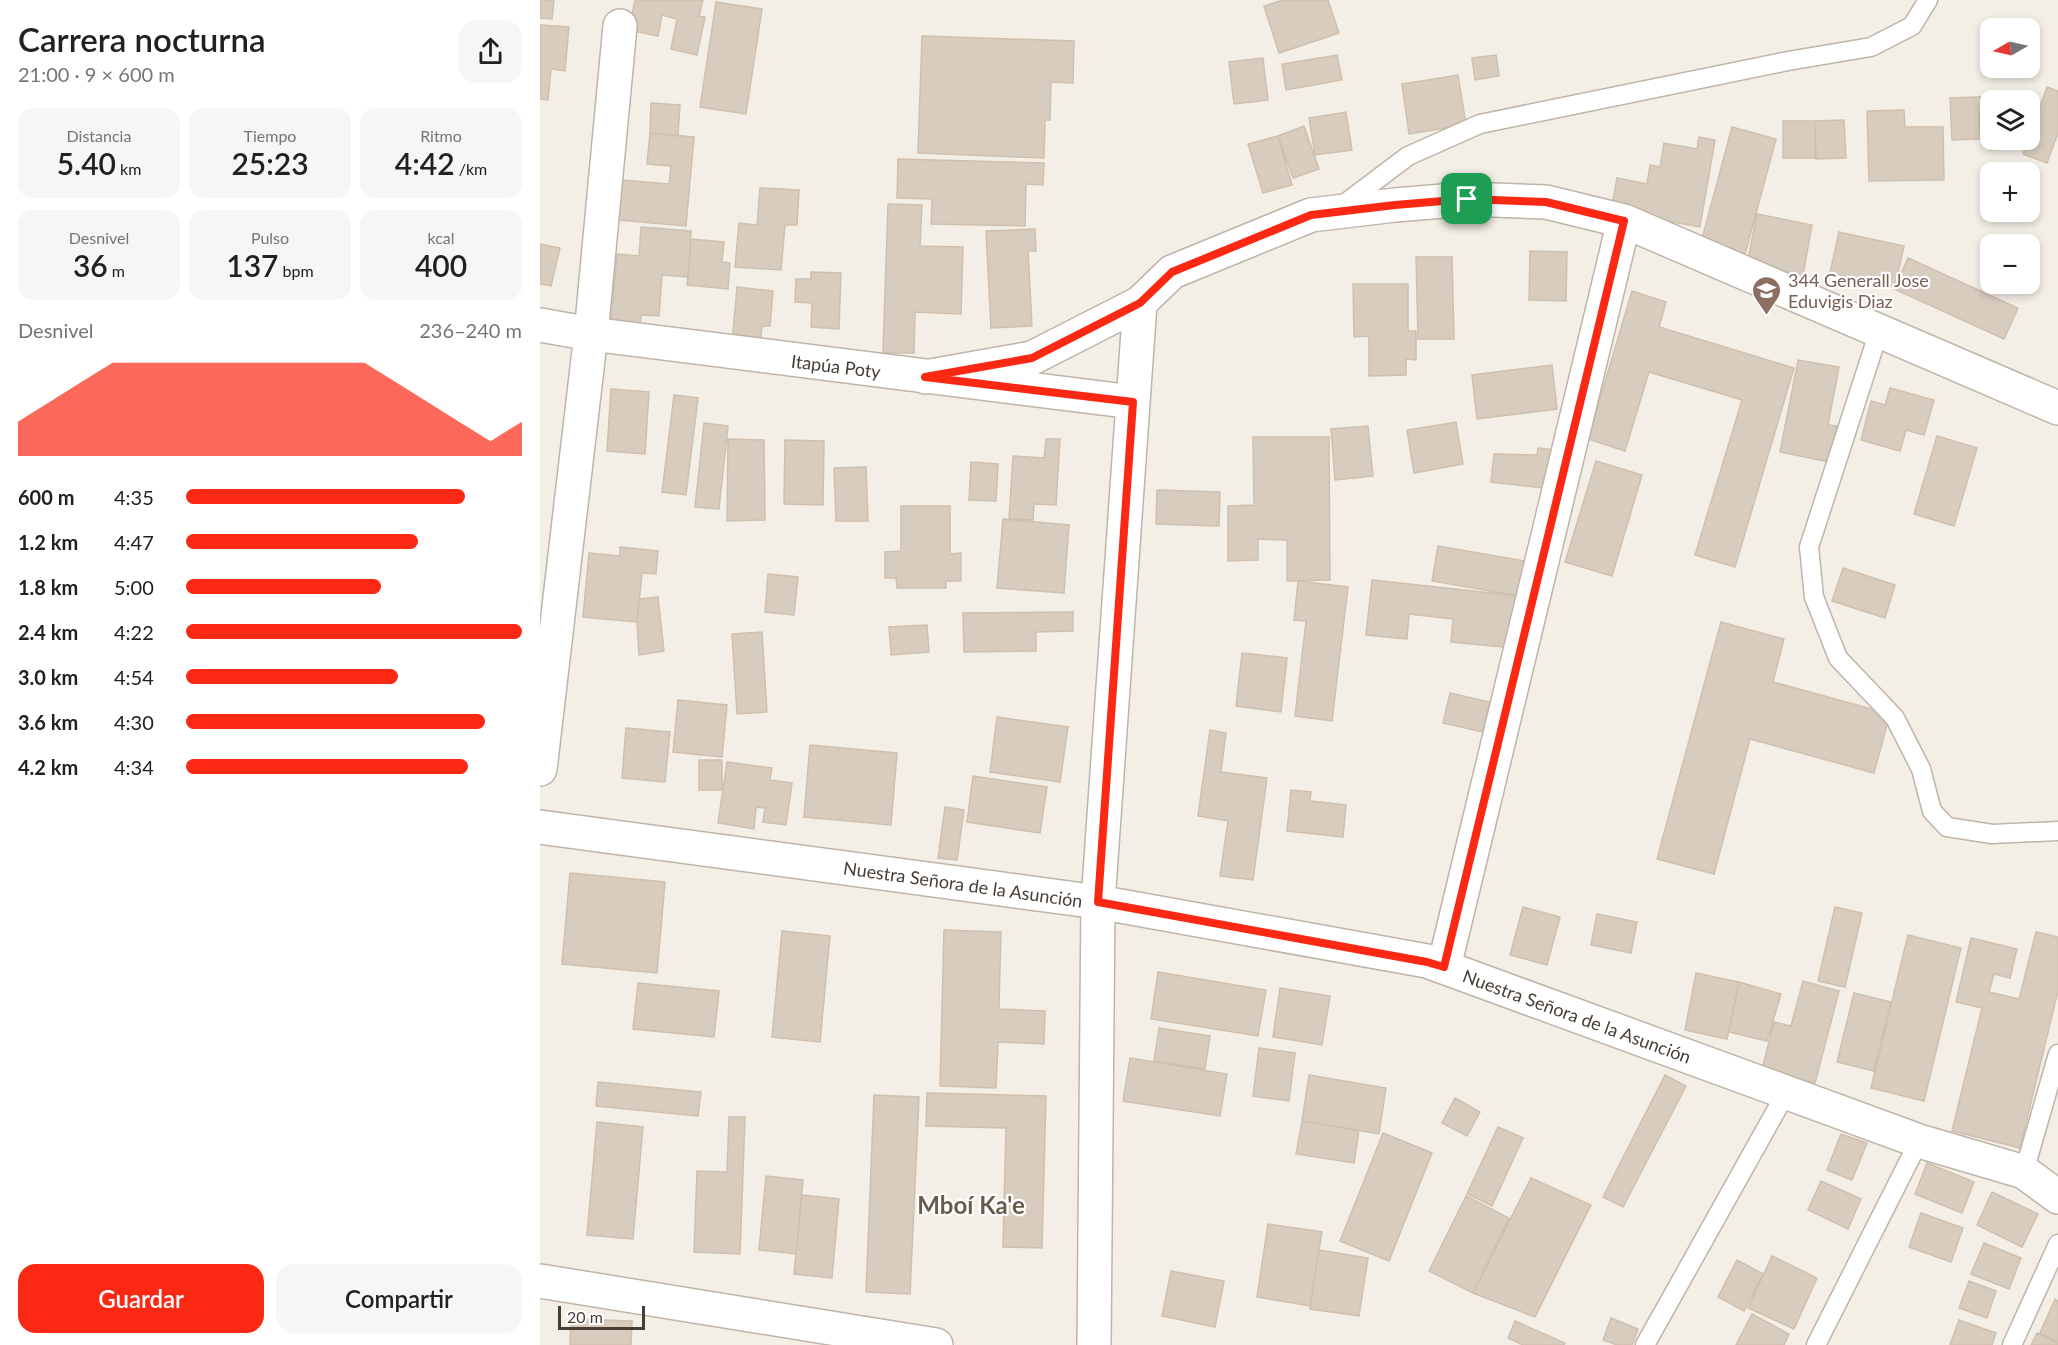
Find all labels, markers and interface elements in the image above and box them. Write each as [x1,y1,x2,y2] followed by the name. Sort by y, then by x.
[1980,18,2040,78] north arrow
[1980,18,2040,294] map controls
[18,19,266,59] text: Carrera nocturna
[459,20,522,83] button: share
[18,62,175,86] text: 21:00 · 9 × 600 m
[1980,90,2040,150] button: layers
[67,126,131,145] text: Distancia
[244,126,296,145] text: Tiempo
[420,126,462,145] text: Ritmo
[57,145,116,181] text: 5.40
[231,145,309,181] text: 25:23
[395,145,455,181] text: 4:42
[116,159,141,178] text: km
[455,159,487,178] text: /km
[1980,162,2040,222] button: +
[1441,173,1492,224] pin
[1450,182,1483,215] icon: arrive
[69,228,129,247] text: Desnivel
[251,228,289,247] text: Pulso
[427,228,455,247] text: kcal
[1980,234,2040,294] button: −
[73,247,108,283] text: 36
[226,247,279,283] text: 137
[415,247,467,283] text: 400
[108,261,125,280] text: m
[279,261,314,280] text: bpm
[1788,269,1929,312] place label: 344 Generall Jose Eduvigis Diaz
[1751,274,1783,316] school or university icon: 344 Generall Jose Eduvigis Diaz
[18,318,94,342] text: Desnivel
[419,318,522,342] text: 236–240 m
[790,350,883,382] street label: Itapúa Poty
[18,485,74,509] text: 600 m
[114,485,154,509] text: 4:35
[18,530,78,554] text: 1.2 km
[114,530,154,554] text: 4:47
[18,575,78,599] text: 1.8 km
[114,575,154,599] text: 5:00
[18,620,78,644] text: 2.4 km
[114,620,154,644] text: 4:22
[18,665,78,689] text: 3.0 km
[114,665,154,689] text: 4:54
[18,710,78,734] text: 3.6 km
[114,710,154,734] text: 4:30
[18,755,78,779] text: 4.2 km
[114,755,154,779] text: 4:34
[842,856,1084,912] street label: Nuestra Señora de la Asunción
[1460,964,1694,1068] street label: Nuestra Señora de la Asunción
[917,1190,1025,1219] district label: Mboí Ka'e
[18,1264,264,1333] button: Guardar
[276,1264,522,1333] button: Compartir
[558,1303,645,1330] scale bar
[567,1307,603,1326] text: 20 m

